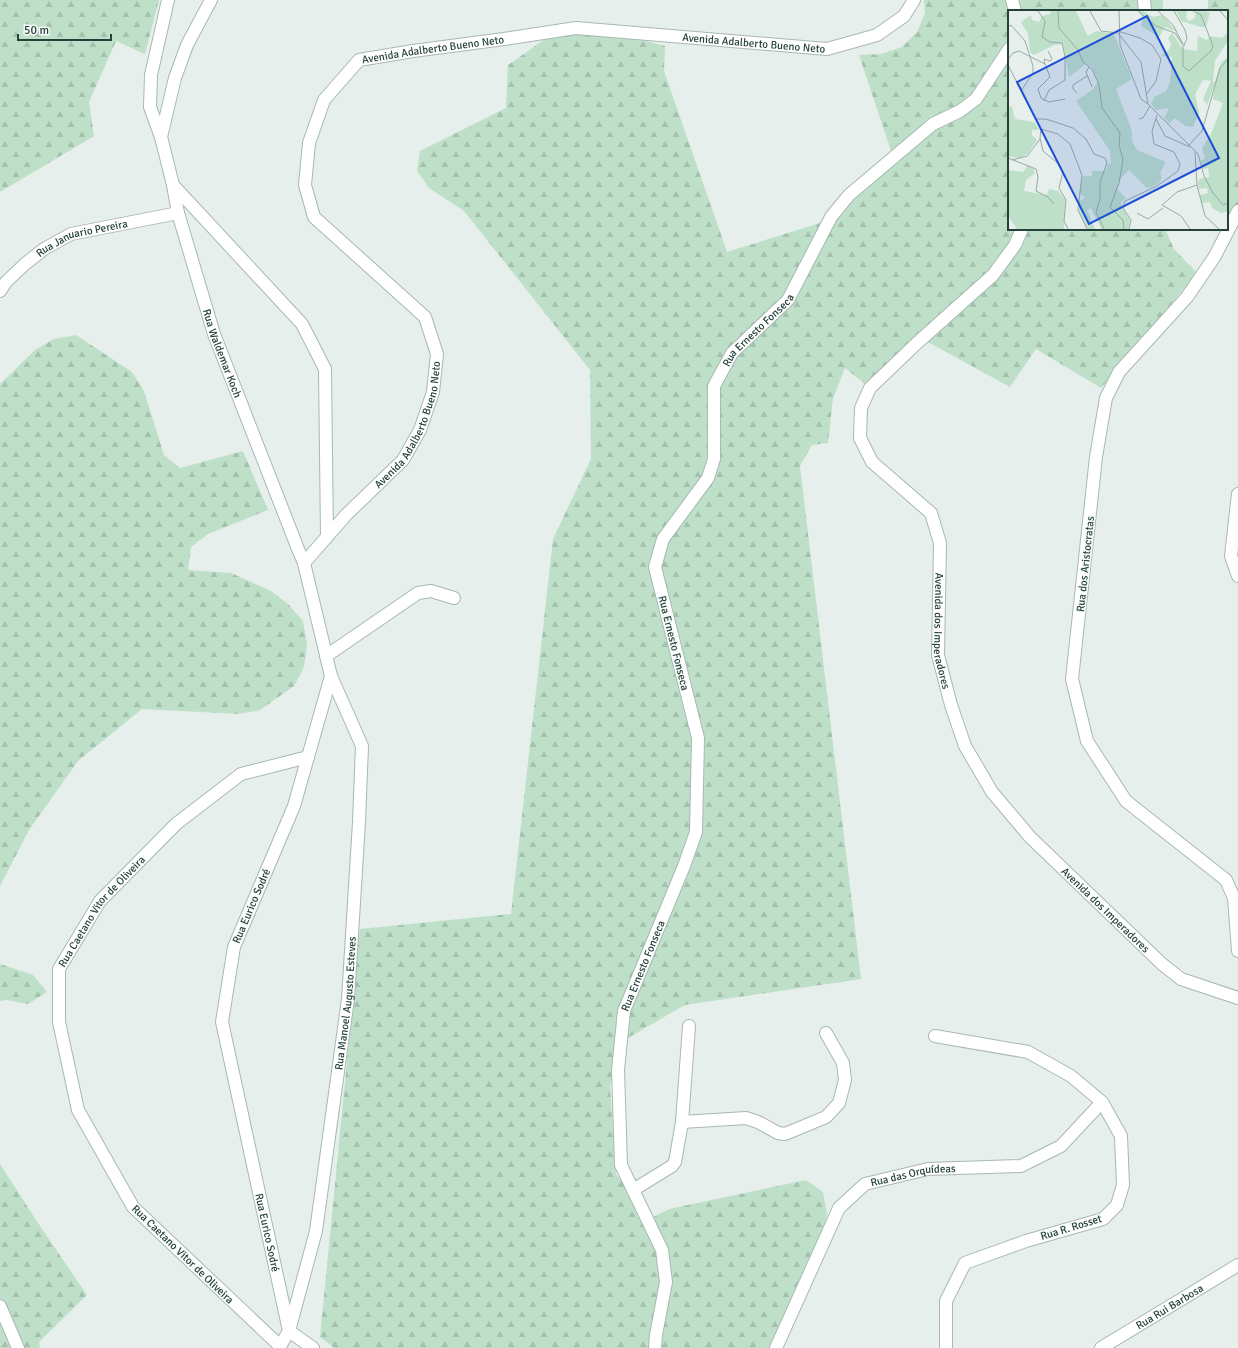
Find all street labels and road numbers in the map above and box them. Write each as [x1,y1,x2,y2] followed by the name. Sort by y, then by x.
[682,31,826,56] street label: Avenida Adalberto Bueno Neto
[361,33,505,66] street label: Avenida Adalberto Bueno Neto
[33,217,129,260] street label: Rua Januario Pereira
[720,292,797,369] street label: Rua Ernesto Fonseca
[200,308,244,400] street label: Rua Waldemar Koch
[372,360,443,491] street label: Avenida Adalberto Bueno Neto
[1074,515,1097,613] street label: Rua dos Aristocratas
[931,572,953,691] street label: Avenida dos Imperadores
[655,594,692,692] street label: Rua Ernesto Fonseca
[56,853,148,969] street label: Rua Caetano Vitor de Oliveira
[1059,865,1152,956] street label: Avenida dos Imperadores
[230,867,273,946] street label: Rua Eurico Sodré
[619,918,668,1013] street label: Rua Ernesto Fonseca
[332,936,359,1071] street label: Rua Manoel Augusto Esteves
[869,1162,956,1189] street label: Rua das Orquídeas
[252,1192,282,1273] street label: Rua Eurico Sodré
[129,1202,237,1307] street label: Rua Caetano Vitor de Oliveira
[1039,1212,1104,1243] street label: Rua R. Rosset
[1134,1281,1206,1332] street label: Rua Rui Barbosa

